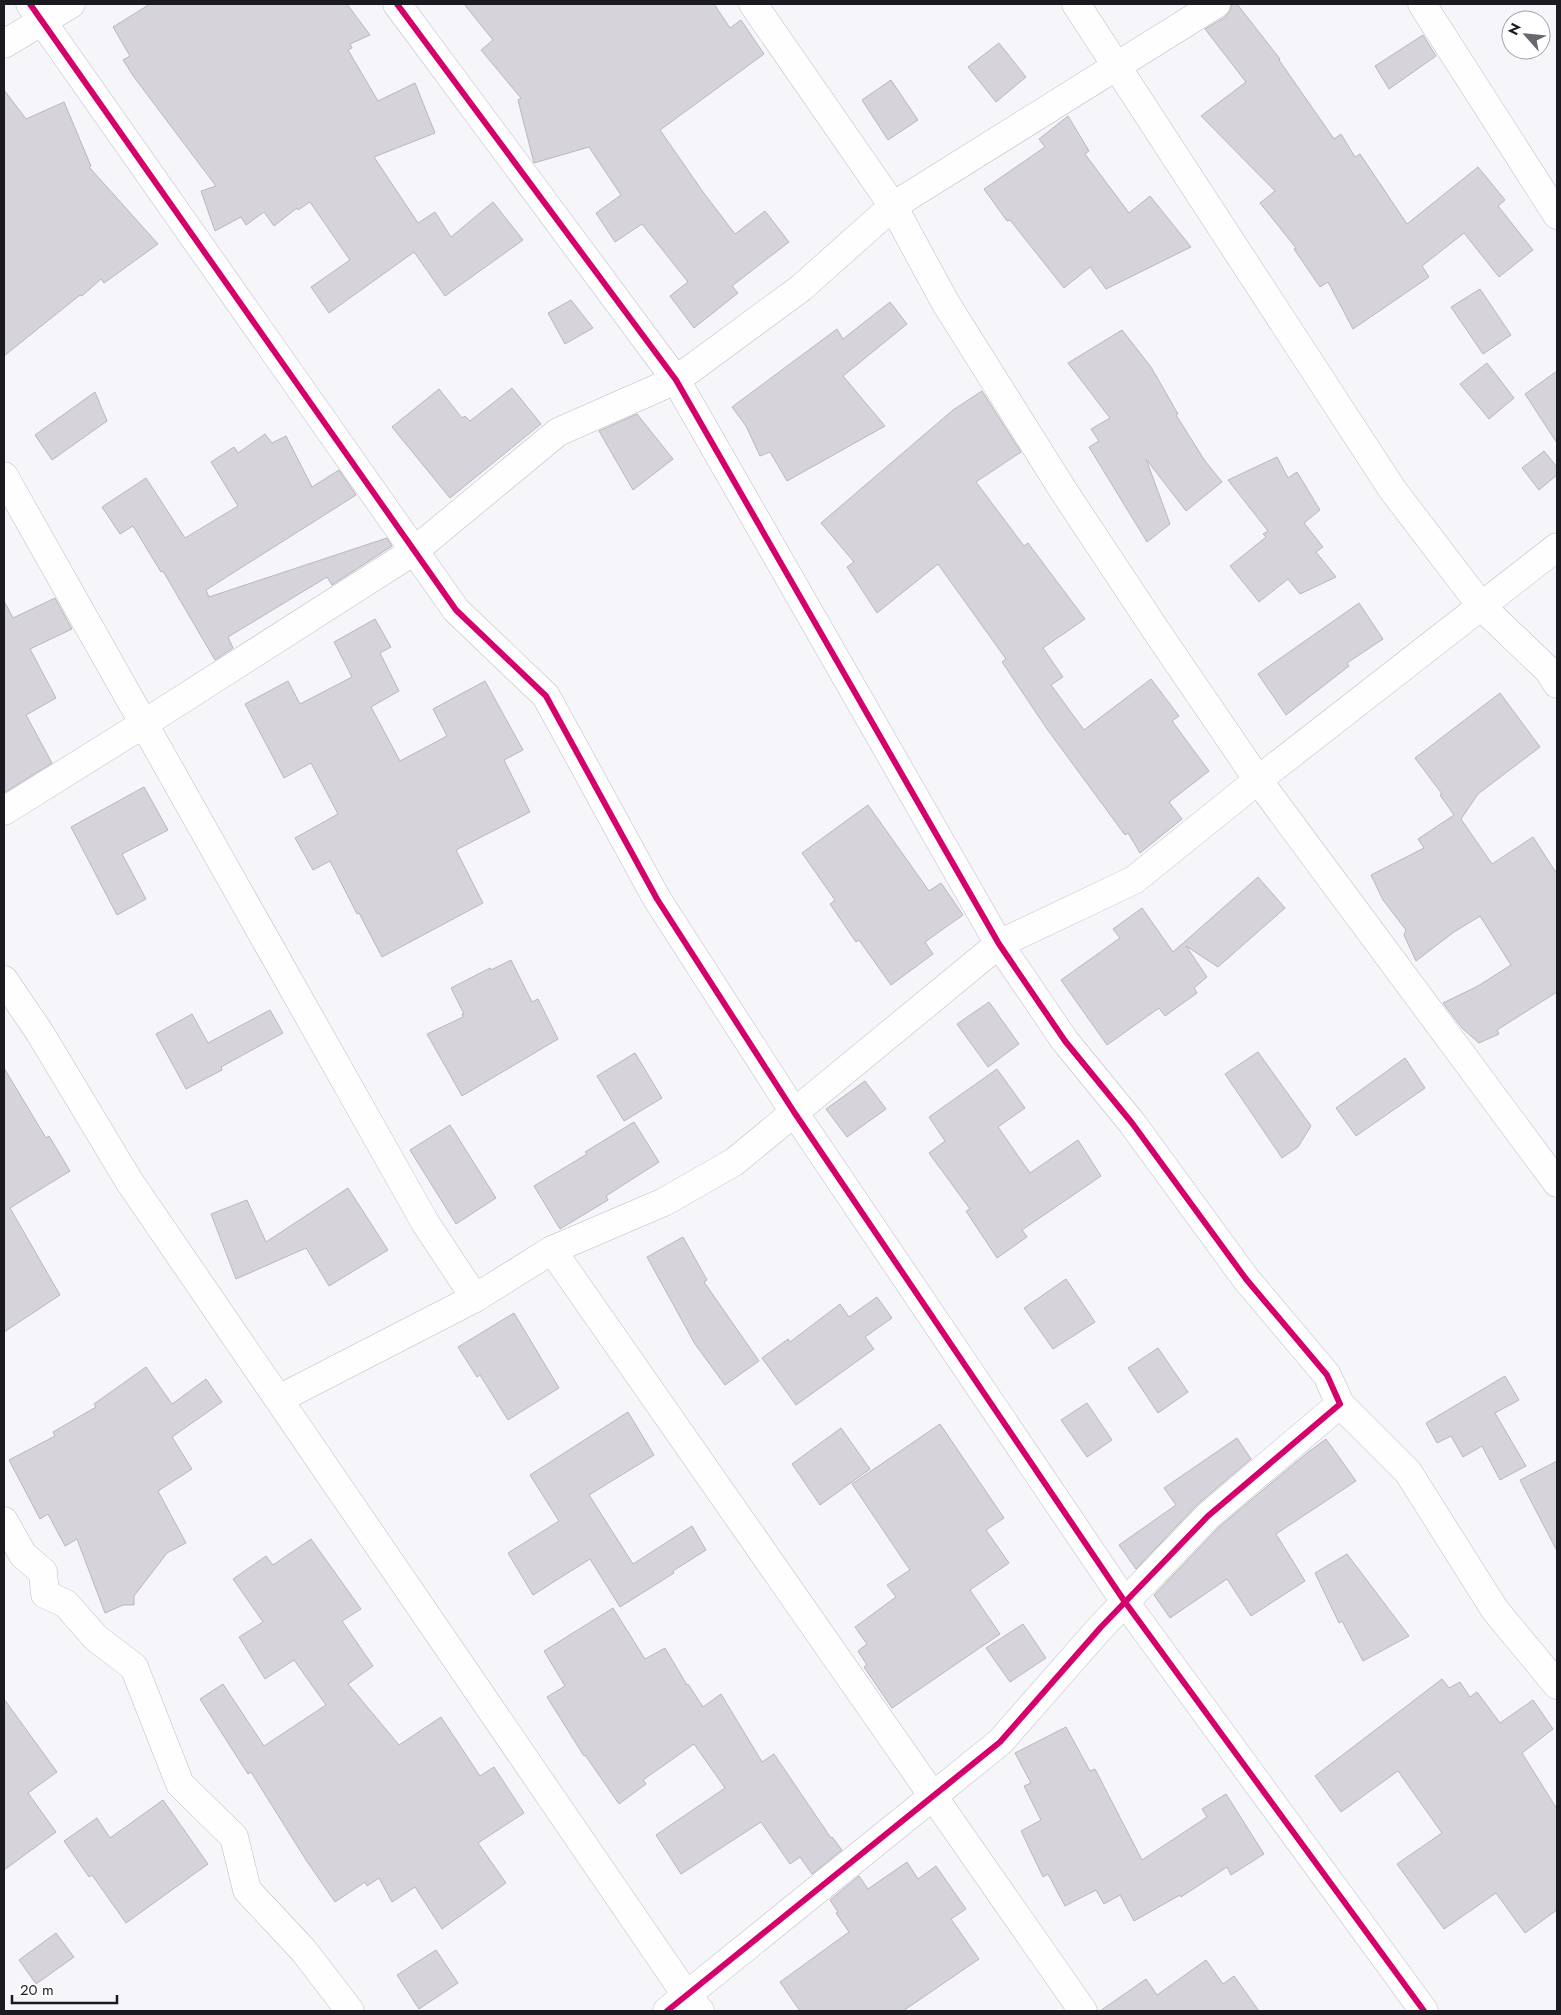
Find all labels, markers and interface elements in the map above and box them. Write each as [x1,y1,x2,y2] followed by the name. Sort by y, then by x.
[1501,10,1551,60] north arrow
[1503,20,1526,39] text: N
[12,1972,118,2004] scale bar
[20,1979,54,2001] text: 20 m

